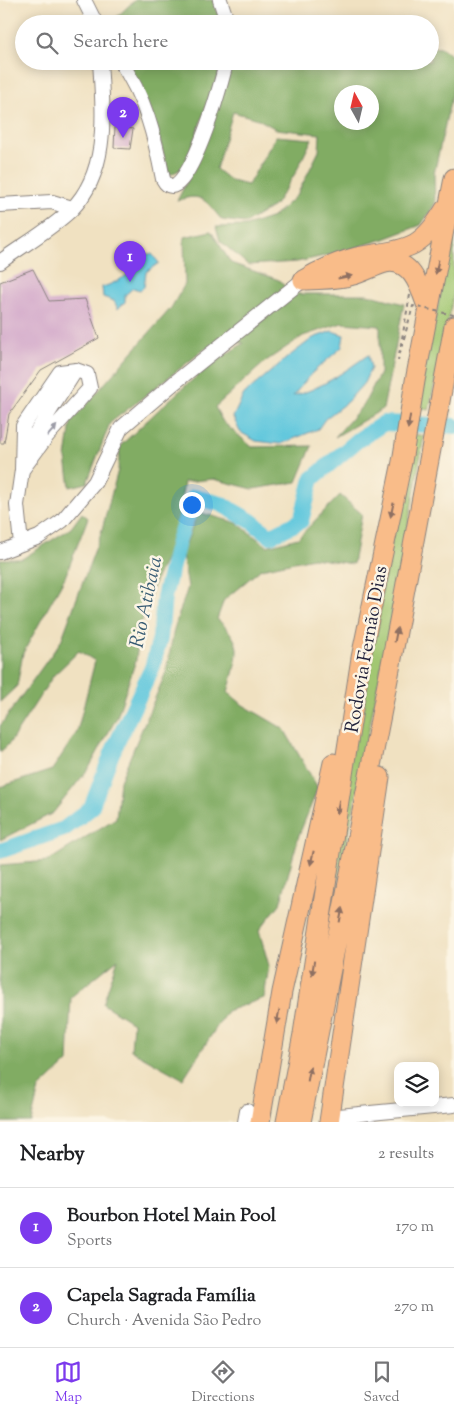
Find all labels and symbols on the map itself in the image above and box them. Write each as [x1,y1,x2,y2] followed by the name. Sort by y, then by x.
[334,85,379,130] north arrow
[107,97,139,138] pin: 2
[114,241,146,282] pin: 1
[432,259,440,275] one-way arrow
[337,273,353,281] one-way arrow
[404,414,412,430] one-way arrow
[46,426,58,438] one-way arrow
[179,492,205,518] your location
[388,502,396,517] one-way arrow
[124,554,171,651] water label: Rio Atibaia
[339,564,395,735] street label: Rodovia Fernão Dias
[392,627,400,643] one-way arrow
[334,800,342,816] one-way arrow
[308,851,316,866] one-way arrow
[337,906,345,922] one-way arrow
[309,960,317,976] one-way arrow
[273,1009,281,1025] one-way arrow
[306,1066,314,1082] one-way arrow

